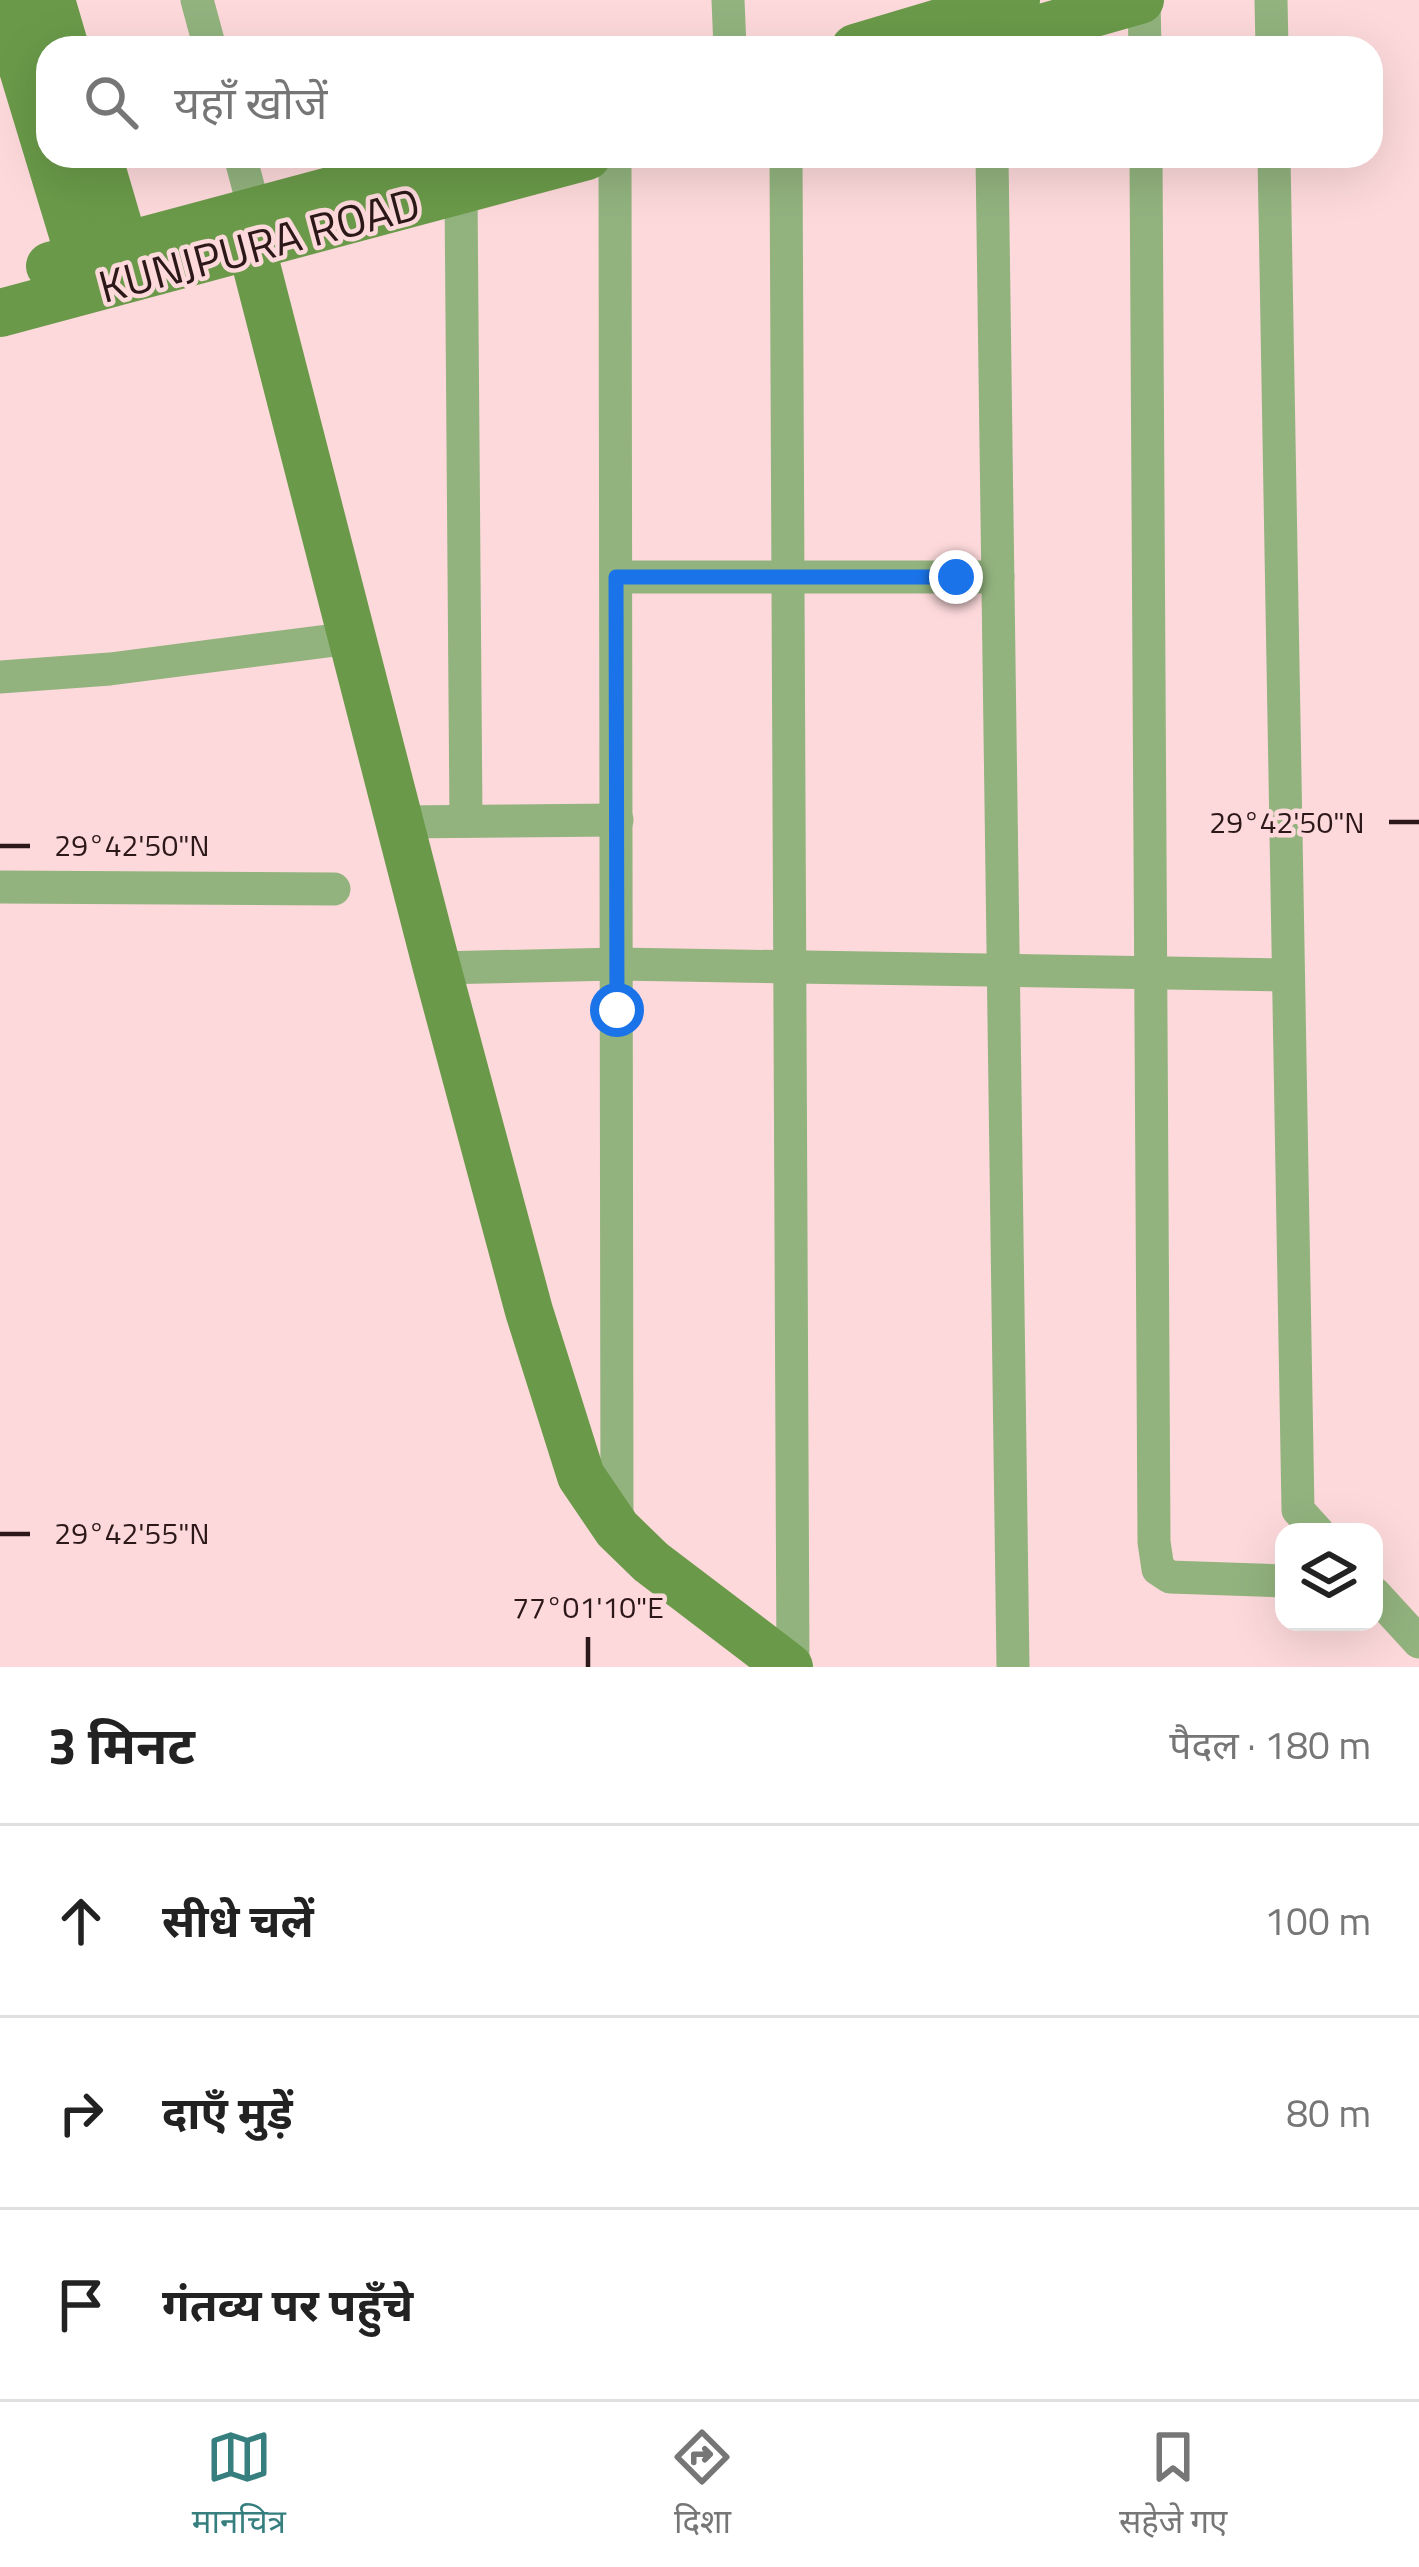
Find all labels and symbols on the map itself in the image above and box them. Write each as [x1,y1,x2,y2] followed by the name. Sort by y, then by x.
[91,168,427,320] street label: KUNJPURA ROAD
[929,550,983,604] route end
[1209,799,1365,845] text: 29°42'50"N
[54,822,210,868] text: 29°42'50"N
[590,983,644,1037] route start
[54,1510,210,1556] text: 29°42'55"N
[512,1584,664,1630] text: 77°01'10"E

